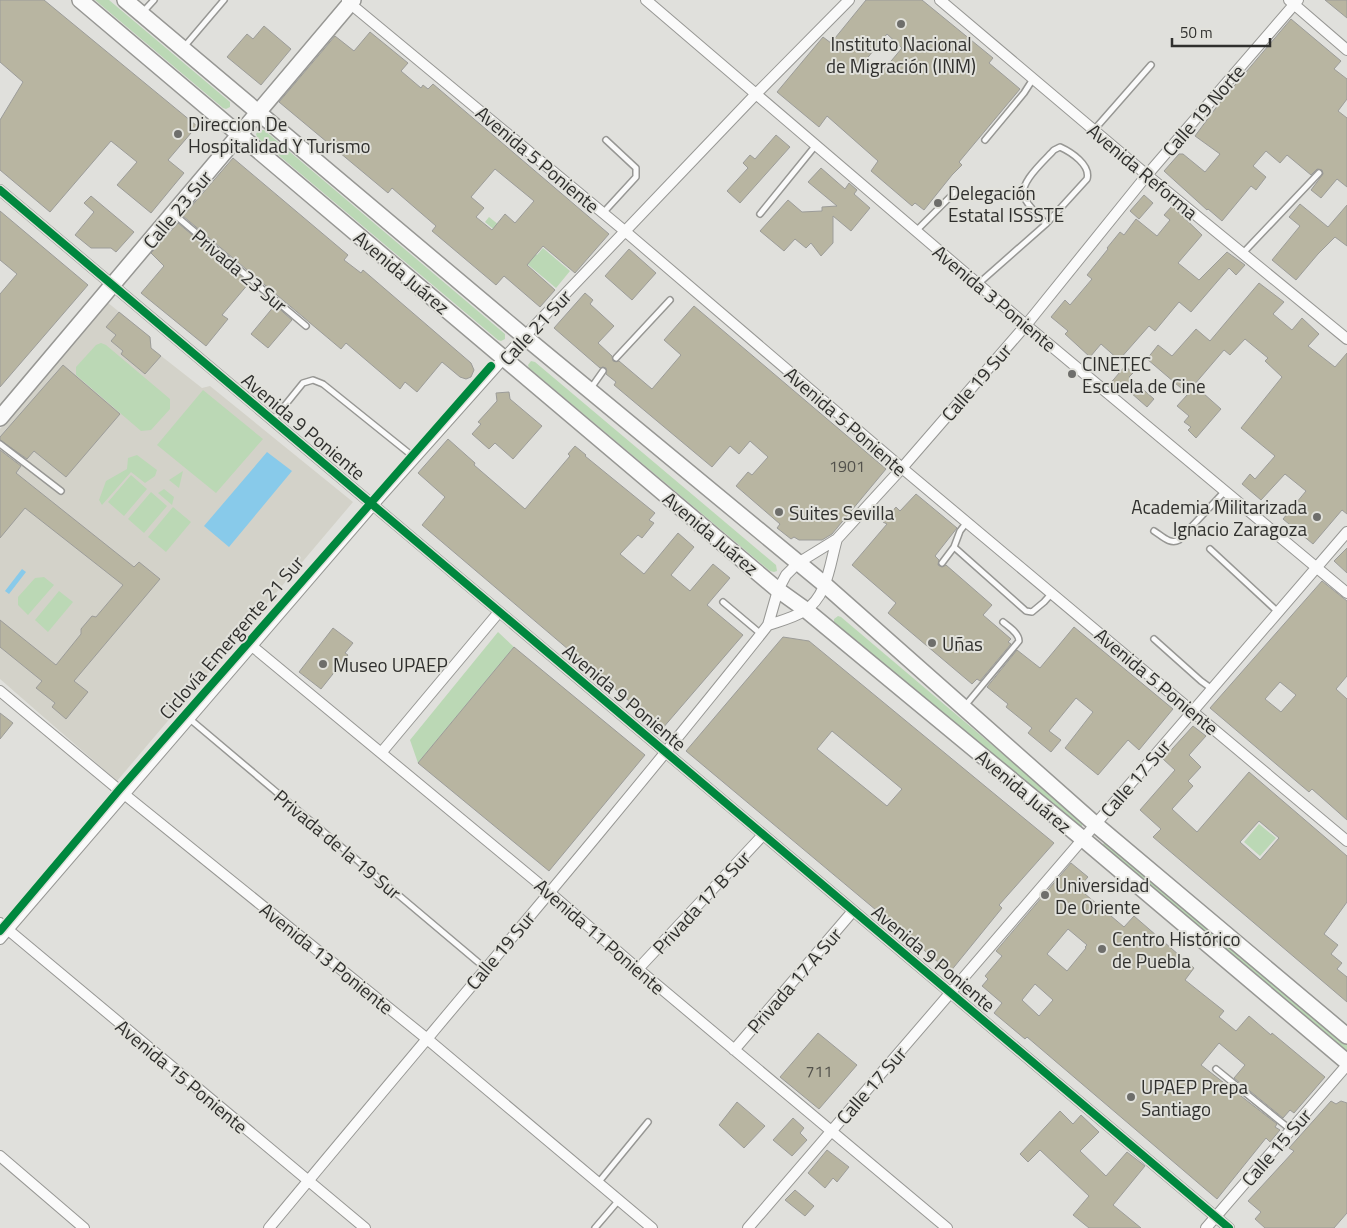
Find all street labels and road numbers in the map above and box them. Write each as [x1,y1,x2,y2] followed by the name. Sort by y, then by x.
[1155,58,1251,162] street label: Calle 19 Norte
[470,98,606,220] street label: Avenida 5 Poniente
[1081,116,1205,226] street label: Avenida Reforma
[135,163,219,255] street label: Calle 23 Sur
[186,221,294,319] street label: Privada 23 Sur
[348,223,456,321] street label: Avenida Juárez
[927,237,1063,359] street label: Avenida 3 Poniente
[492,282,578,372] street label: Calle 21 Sur
[934,336,1018,427] street label: Calle 19 Sur
[778,360,914,482] street label: Avenida 5 Poniente
[236,365,372,487] street label: Avenida 9 Poniente
[657,484,765,582] street label: Avenida Juárez
[152,548,311,725] street label: Ciclovía Emergente 21 Sur
[1089,620,1225,742] street label: Avenida 5 Poniente
[557,636,693,758] street label: Avenida 9 Poniente
[1093,732,1177,823] street label: Calle 17 Sur
[970,742,1078,840] street label: Avenida Juárez
[268,782,408,906] street label: Privada de la 19 Sur
[645,843,757,960] street label: Privada 17 B Sur
[528,871,672,1001] street label: Avenida 11 Poniente
[254,895,400,1021] street label: Avenida 13 Poniente
[866,897,1002,1019] street label: Avenida 9 Poniente
[458,904,542,996] street label: Calle 19 Sur
[740,920,849,1039] street label: Privada 17 A Sur
[110,1012,254,1140] street label: Avenida 15 Poniente
[829,1039,913,1130] street label: Calle 17 Sur
[1234,1101,1318,1192] street label: Calle 15 Sur

